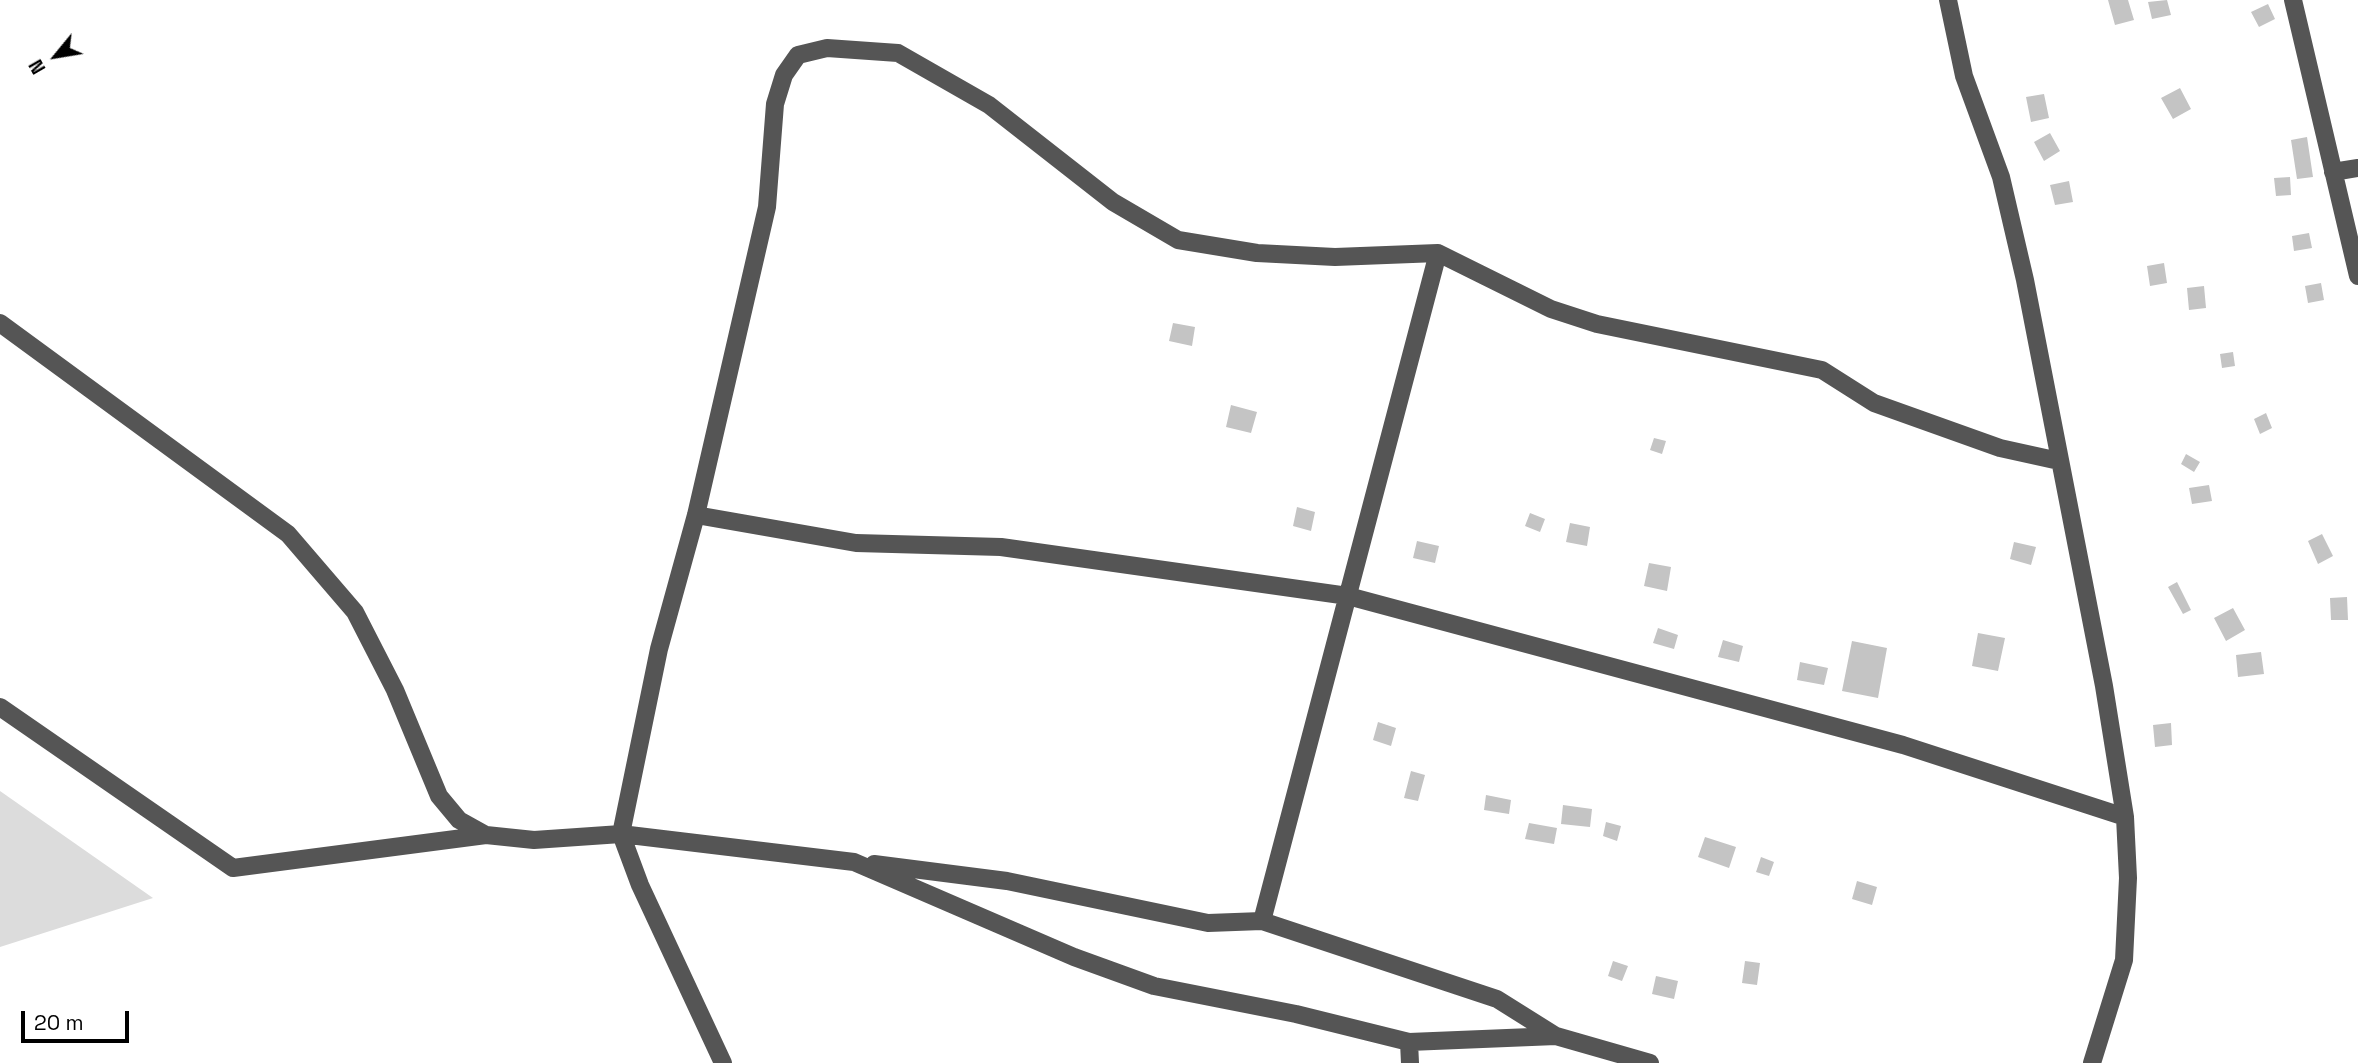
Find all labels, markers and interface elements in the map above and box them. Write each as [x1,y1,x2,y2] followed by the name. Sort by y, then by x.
[21,21,91,91] north arrow
[23,55,51,79] text: N
[24,996,133,1040] scale bar
[34,1009,84,1036] text: 20 m

